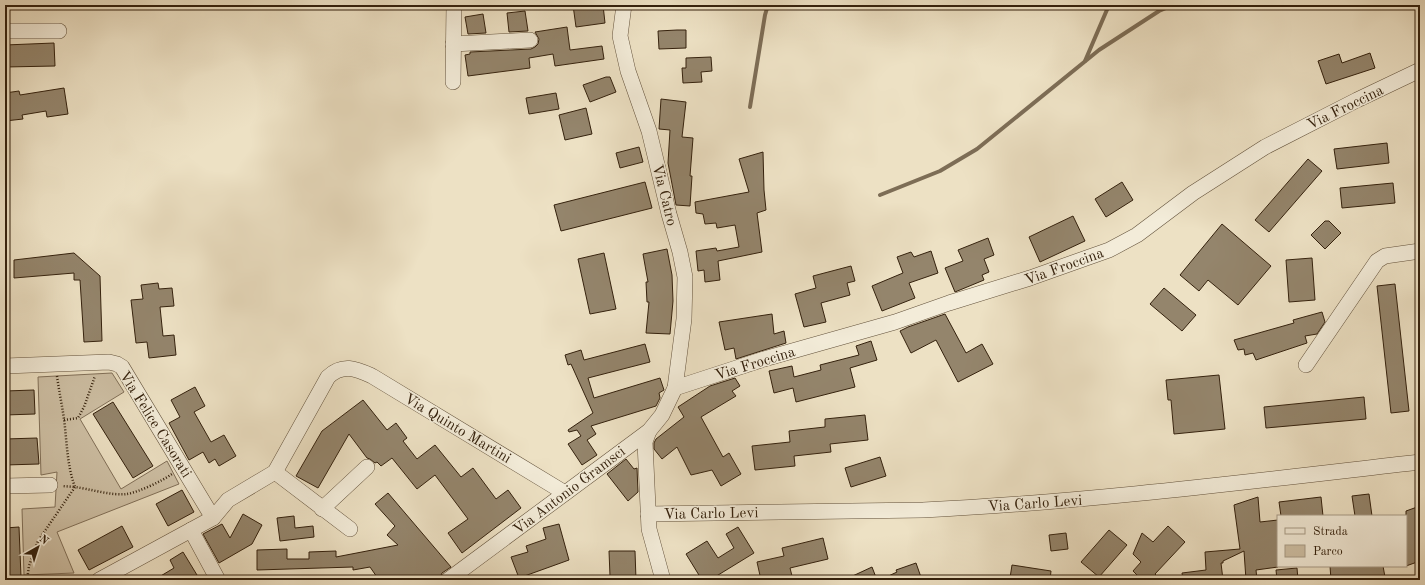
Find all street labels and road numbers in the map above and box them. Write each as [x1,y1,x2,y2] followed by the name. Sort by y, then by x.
[1305,83,1387,133] street label: Via Froccina
[649,163,678,228] street label: Via Catro
[1023,246,1107,289] street label: Via Froccina
[714,345,798,384] street label: Via Froccina
[116,369,194,481] street label: Via Felice Casorati
[401,392,513,467] street label: Via Quinto Martini
[511,444,629,538] street label: Via Antonio Gramsci
[987,494,1083,515] street label: Via Carlo Levi
[663,506,759,523] street label: Via Carlo Levi

